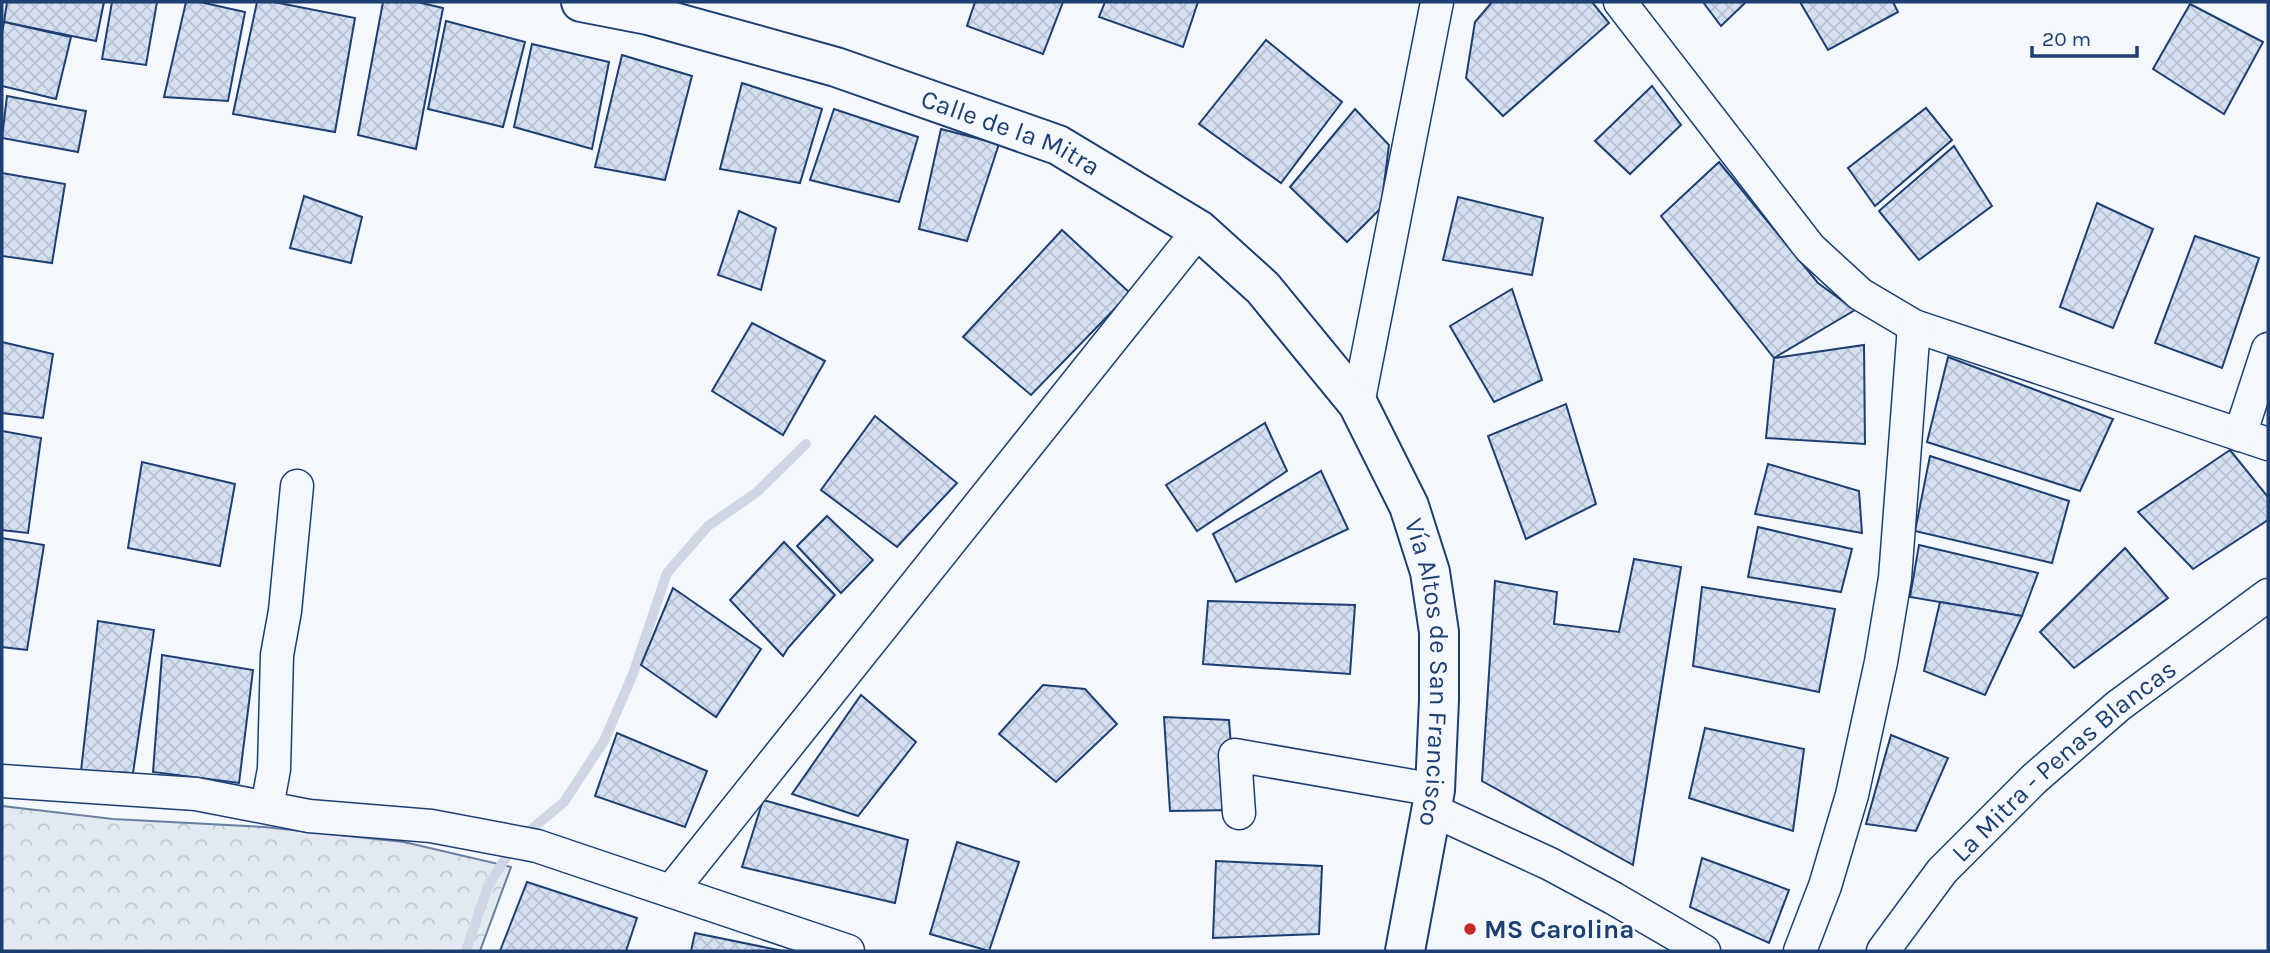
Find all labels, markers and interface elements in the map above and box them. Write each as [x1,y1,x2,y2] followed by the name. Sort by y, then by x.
[2032,14,2137,58] scale bar
[2042,27,2091,51] text: 20 m
[917,83,1106,183] street label: Calle de la Mitra
[1398,514,1454,829] street label: Vía Altos de San Francisco
[1945,653,2182,868] street label: La Mitra - Penas Blancas
[1484,914,1634,945] place label: MS Carolina
[1462,921,1478,937] marker: MS Carolina

